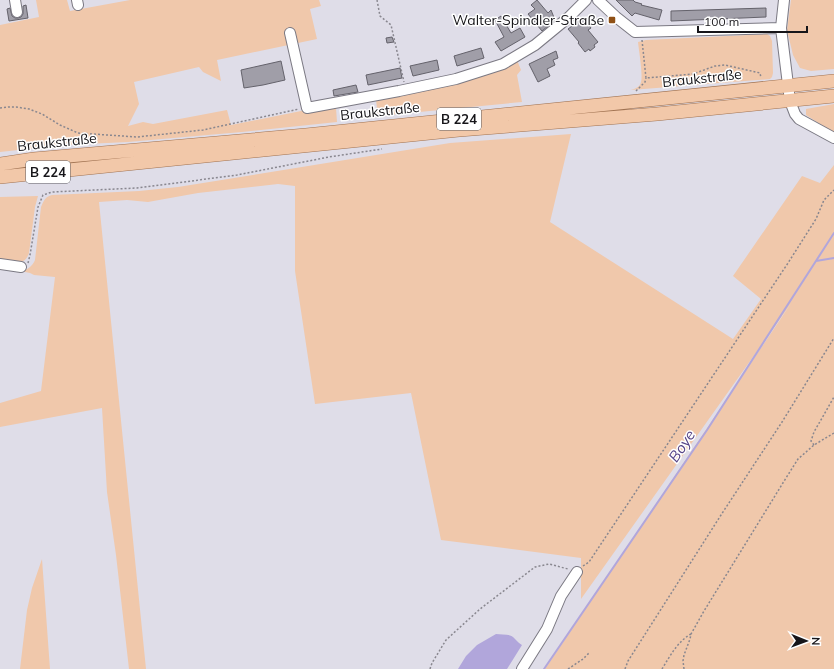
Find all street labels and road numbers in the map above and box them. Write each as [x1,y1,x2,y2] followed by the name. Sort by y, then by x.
[661,65,743,91] street label: Braukstraße
[339,98,421,124] street label: Braukstraße
[437,108,481,130] road number: B 224
[16,129,98,155] street label: Braukstraße
[26,161,70,183] road number: B 224

